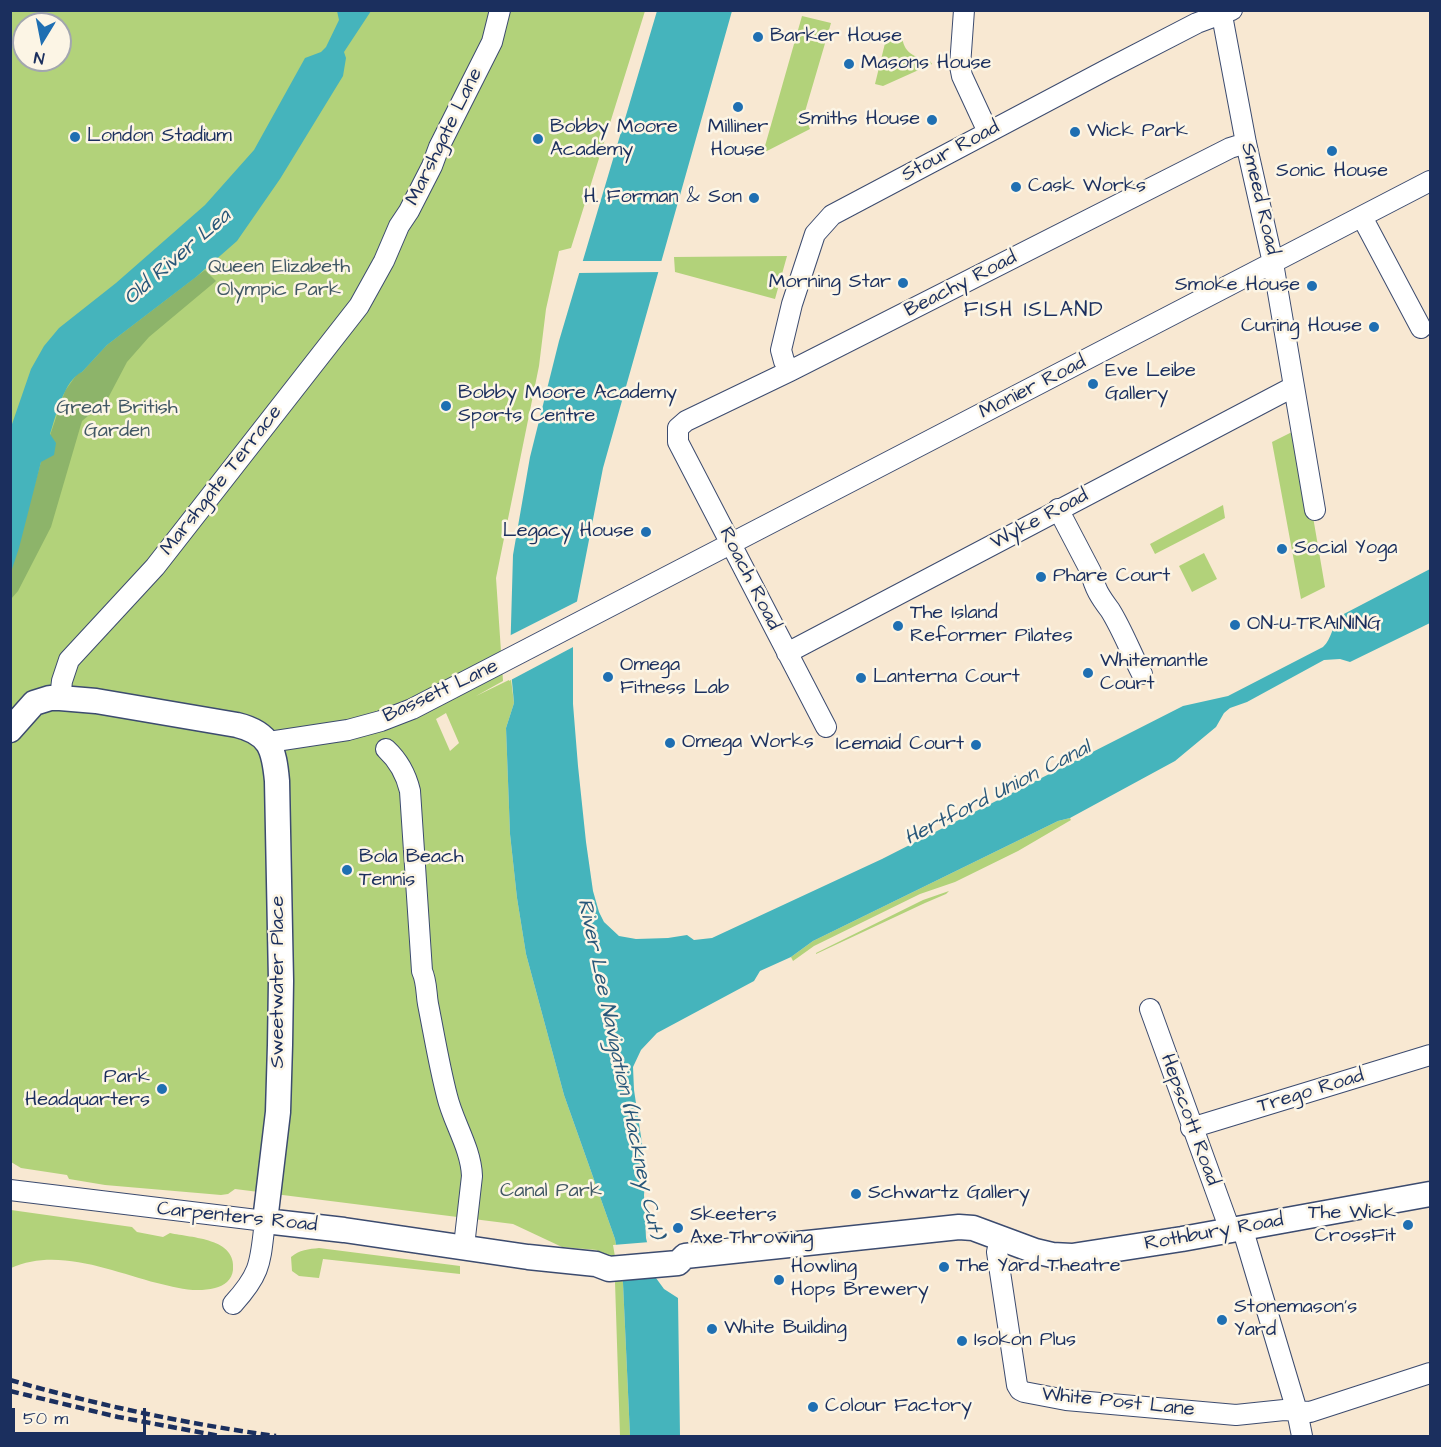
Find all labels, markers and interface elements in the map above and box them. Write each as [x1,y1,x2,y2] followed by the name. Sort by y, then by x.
[12,12,72,72] north arrow
[770,25,902,49] place label: Barker House
[751,30,765,44] marker: Barker House
[32,46,46,69] text: N
[861,52,991,76] place label: Masons House
[842,57,856,71] marker: Masons House
[401,64,489,210] street label: Marshgate Lane
[731,100,745,114] marker: Milliner House
[798,108,920,132] place label: Smiths House
[925,113,939,127] marker: Smiths House
[550,116,678,163] place label: Bobby Moore Academy
[708,116,768,163] place label: Milliner House
[898,116,1004,188] street label: Stour Road
[1087,120,1188,144] place label: Wick Park
[87,125,232,149] place label: London Stadium
[1068,125,1082,139] marker: Wick Park
[68,130,82,144] marker: London Stadium
[531,132,545,146] marker: Bobby Moore Academy
[1234,141,1284,257] street label: Smeed Road
[1325,144,1339,158] marker: Sonic House
[1276,160,1388,184] place label: Sonic House
[1028,175,1146,199] place label: Cask Works
[1009,180,1023,194] marker: Cask Works
[584,186,742,210] place label: H. Forman & Son
[747,191,761,205] marker: H. Forman & Son
[119,205,237,311] water label: Old River Lea
[901,246,1021,324] street label: Beachy Road
[208,256,350,303] park label: Queen Elizabeth Olympic Park
[769,271,891,295] place label: Morning Star
[1175,274,1300,298] place label: Smoke House
[896,276,910,290] marker: Morning Star
[1305,279,1319,293] marker: Smoke House
[964,299,1104,325] district label: FISH ISLAND
[1241,315,1362,339] place label: Curing House
[1367,320,1381,334] marker: Curing House
[976,351,1090,425] street label: Monier Road
[1105,360,1196,407] place label: Eve Leibe Gallery
[1086,377,1100,391] marker: Eve Leibe Gallery
[458,382,677,429] place label: Bobby Moore Academy Sports Centre
[56,397,178,444] park label: Great British Garden
[439,399,453,413] marker: Bobby Moore Academy Sports Centre
[156,401,288,561] street label: Marshgate Terrace
[987,484,1093,556] street label: Wyke Road
[503,520,634,544] place label: Legacy House
[713,524,785,634] street label: Roach Road
[639,525,653,539] marker: Legacy House
[1294,537,1398,561] place label: Social Yoga
[1275,542,1289,556] marker: Social Yoga
[1053,565,1170,589] place label: Phare Court
[1034,570,1048,584] marker: Phare Court
[910,602,1073,649] place label: The Island Reformer Pilates
[1247,613,1381,637] place label: ON-U-TRAINING
[1228,618,1242,632] marker: ON-U-TRAINING
[891,619,905,633] marker: The Island Reformer Pilates
[1100,650,1208,697] place label: Whitemantle Court
[620,654,729,701] place label: Omega Fitness Lab
[380,655,502,729] street label: Bassett Lane
[873,666,1020,690] place label: Lanterna Court
[1081,666,1095,680] marker: Whitemantle Court
[601,670,615,684] marker: Omega Fitness Lab
[854,671,868,685] marker: Lanterna Court
[682,731,814,755] place label: Omega Works
[836,733,964,757] place label: Icemaid Court
[663,736,677,750] marker: Omega Works
[901,736,1095,852] water label: Hertford Union Canal
[969,738,983,752] marker: Icemaid Court
[359,846,464,893] place label: Bola Beach Tennis
[340,863,354,877] marker: Bola Beach Tennis
[267,896,291,1068] street label: Sweetwater Place
[571,897,667,1241] water label: River Lee Navigation (Hackney Cut)
[1154,1051,1224,1189] street label: Hepscott Road
[1255,1064,1367,1120] street label: Trego Road
[25,1066,150,1113] place label: Park Headquarters
[155,1082,169,1096] marker: Park Headquarters
[500,1180,602,1204] park label: Canal Park
[868,1182,1030,1206] place label: Schwartz Gallery
[849,1187,863,1201] marker: Schwartz Gallery
[156,1198,318,1238] street label: Carpenters Road
[1308,1202,1396,1249] place label: The Wick CrossFit
[690,1204,813,1251] place label: Skeeters Axe-Throwing
[1143,1209,1285,1257] street label: Rothbury Road
[1401,1218,1415,1232] marker: The Wick CrossFit
[671,1221,685,1235] marker: Skeeters Axe-Throwing
[956,1255,1121,1279] place label: The Yard Theatre
[791,1256,929,1303] place label: Howling Hops Brewery
[937,1260,951,1274] marker: The Yard Theatre
[772,1273,786,1287] marker: Howling Hops Brewery
[1234,1296,1357,1343] place label: Stonemason's Yard
[1215,1313,1229,1327] marker: Stonemason's Yard
[724,1317,847,1341] place label: White Building
[705,1322,719,1336] marker: White Building
[974,1329,1076,1353] place label: Isokon Plus
[955,1334,969,1348] marker: Isokon Plus
[1040,1383,1196,1423] street label: White Post Lane
[825,1395,972,1419] place label: Colour Factory
[15,1396,148,1434] scale bar
[806,1400,820,1414] marker: Colour Factory
[23,1406,68,1431] text: 50 m

